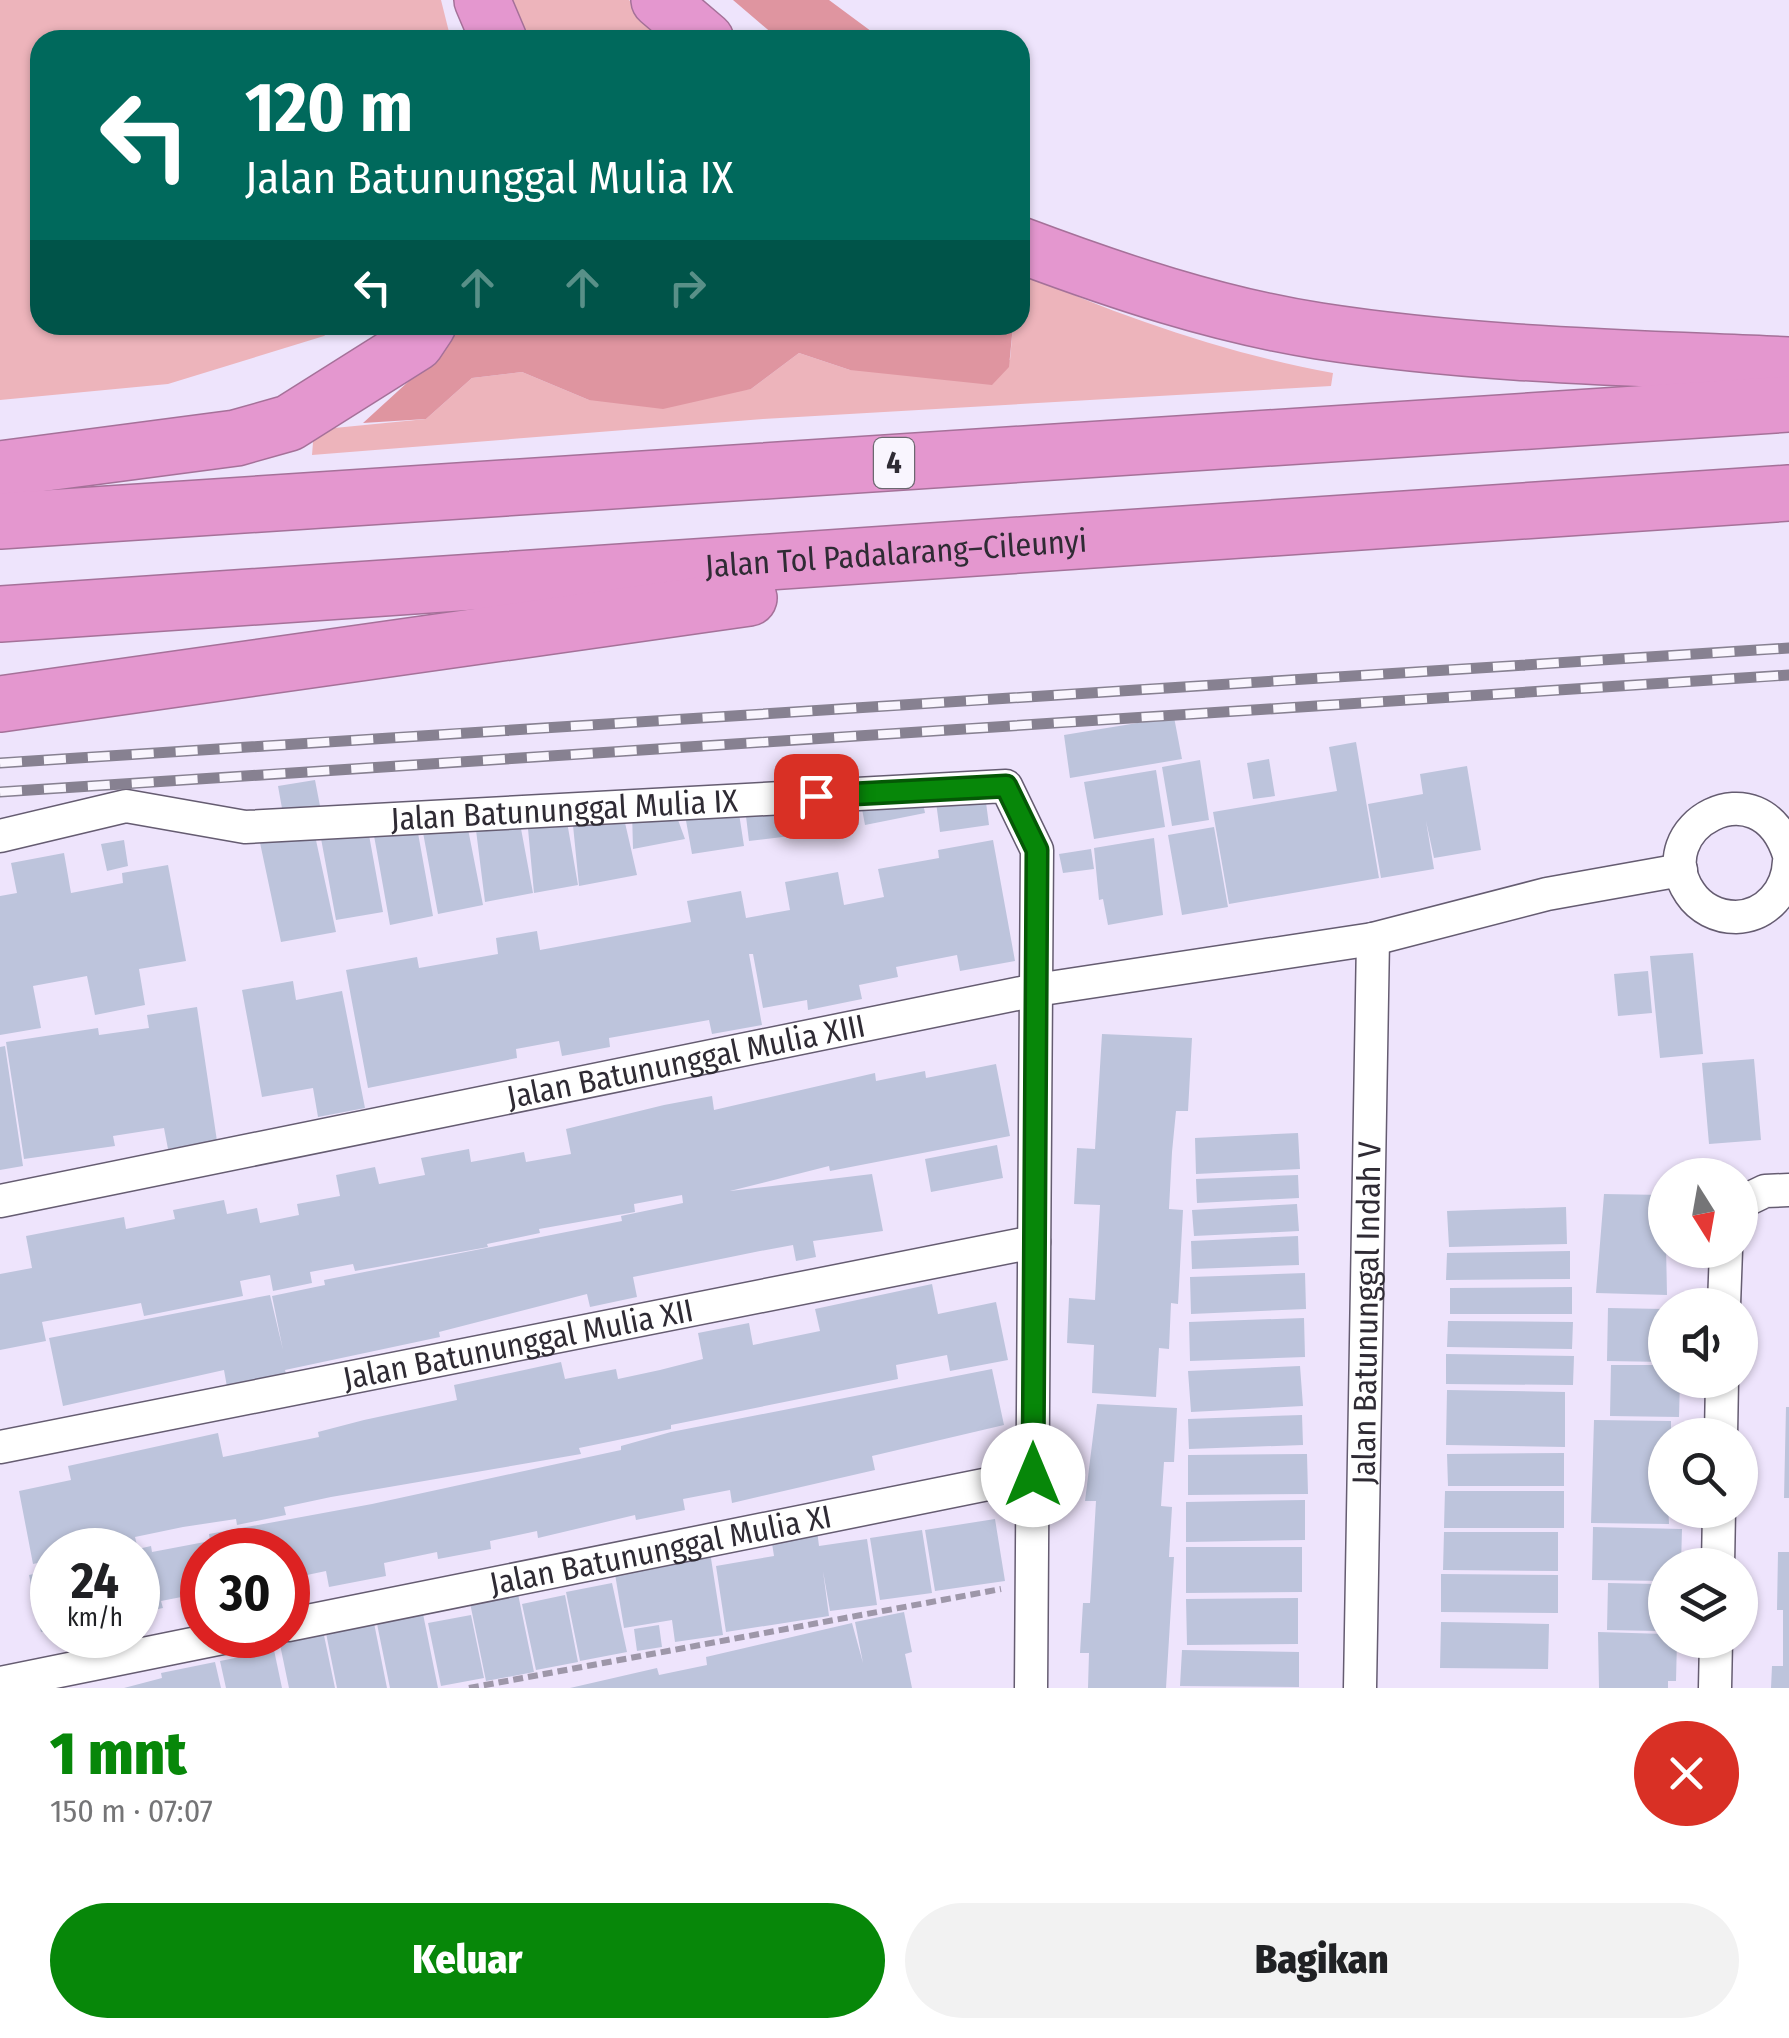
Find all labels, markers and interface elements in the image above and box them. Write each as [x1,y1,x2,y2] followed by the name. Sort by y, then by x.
[245,66,413,150] text: 120 m
[80,70,210,200] icon: left
[245,151,733,205] text: Jalan Batununggal Mulia IX
[345,260,400,315] icon: left
[450,260,505,315] icon: ahead
[555,260,610,315] icon: ahead
[660,260,715,315] icon: right
[874,438,914,488] road number: 4
[704,522,1088,585] street label: Jalan Tol Padalarang–Cileunyi
[774,754,859,839] pin
[789,769,844,824] icon: arrive
[390,781,739,838] street label: Jalan Batununggal Mulia IX
[504,1006,868,1116] street label: Jalan Batununggal Mulia XIII
[1345,1141,1388,1485] street label: Jalan Batununggal Indah V
[1648,1158,1758,1268] north arrow
[1648,1158,1758,1658] map controls
[1648,1288,1758,1398] button: sound
[340,1291,696,1398] street label: Jalan Batununggal Mulia XII
[1648,1418,1758,1528] button: search
[981,1423,1085,1527] position arrow
[486,1497,835,1603] street label: Jalan Batununggal Mulia XI
[180,1528,310,1658] speed limit sign: 30
[1648,1548,1758,1658] button: layers
[71,1551,119,1611] text: 24
[67,1603,123,1633] text: km/h
[50,1718,187,1790] text: 1 mnt
[1634,1721,1739,1826] button: close
[50,1792,213,1830] text: 150 m · 07:07
[50,1903,885,2018] button: Keluar
[905,1903,1739,2018] button: Bagikan

